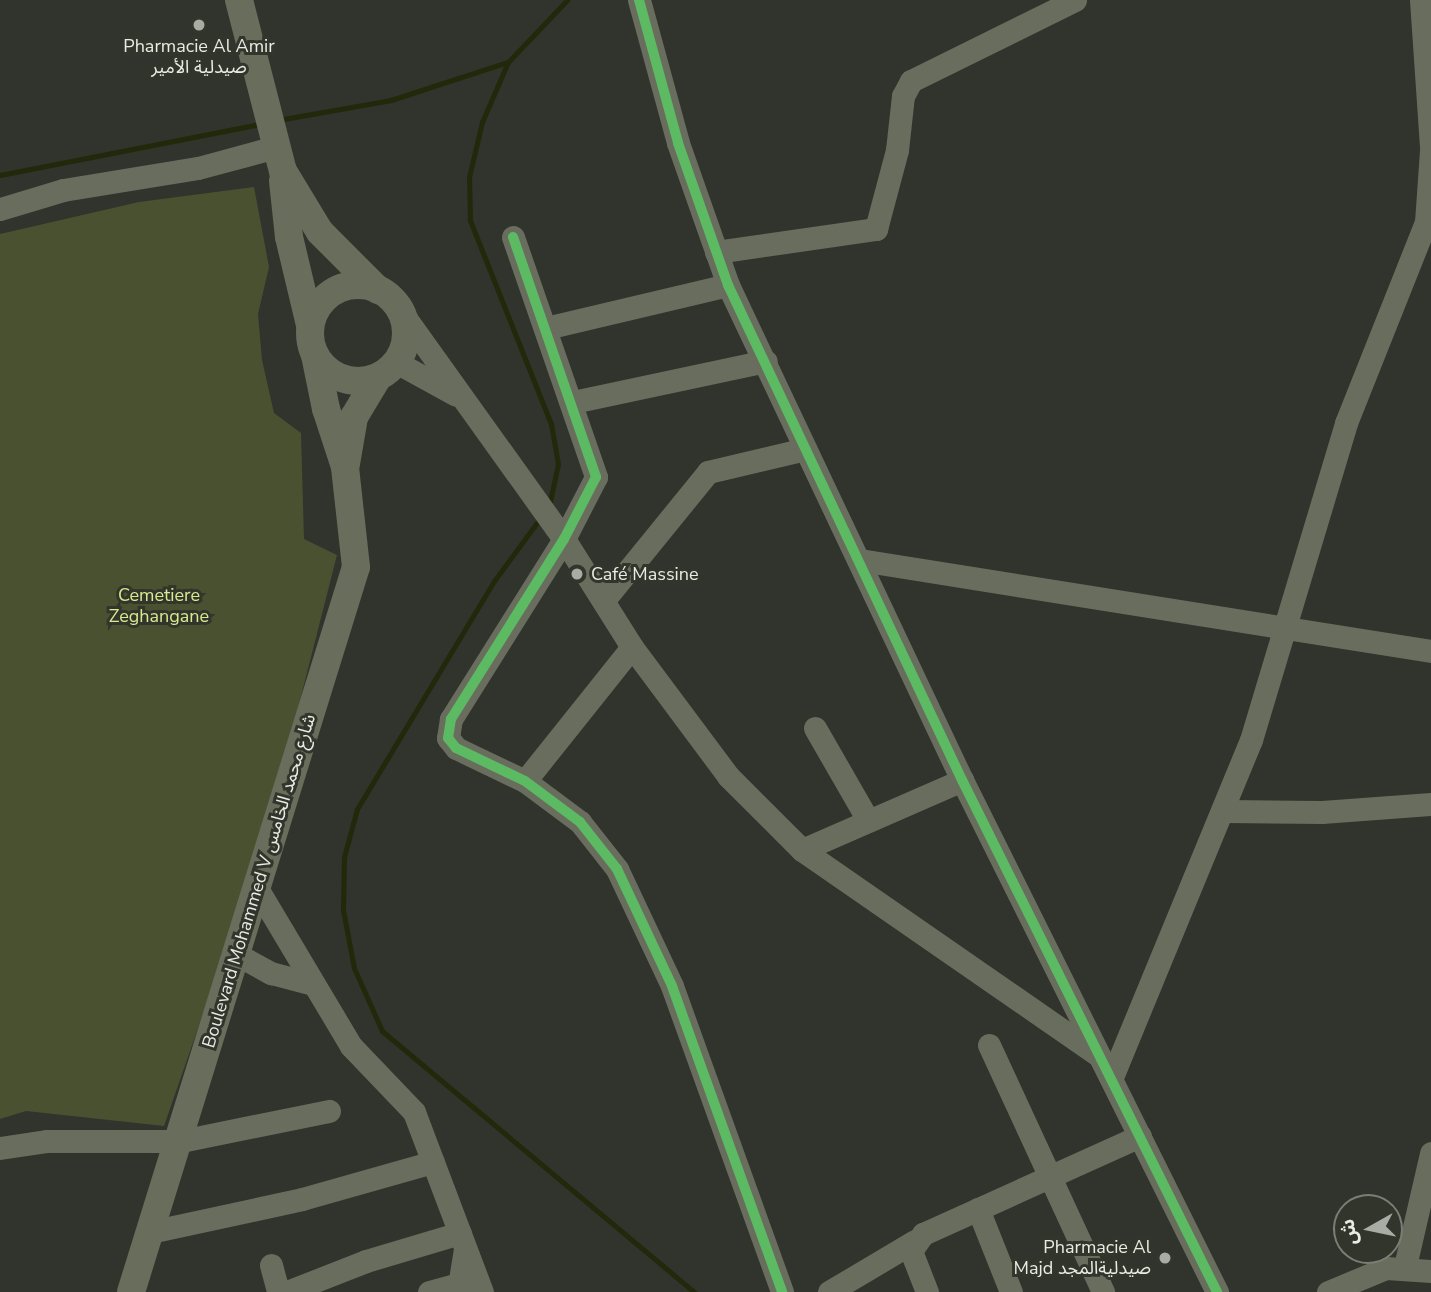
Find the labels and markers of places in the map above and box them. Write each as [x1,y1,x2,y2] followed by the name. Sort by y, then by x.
[191,17,207,33] marker: Pharmacie Al Amir صيدلية الأمير
[123,36,275,78] place label: Pharmacie Al Amir صيدلية الأمير
[591,563,699,585] place label: Café Massine
[569,566,585,582] marker: Café Massine
[1014,1237,1151,1280] place label: Pharmacie Al Majd صيدليةالمجد
[1157,1250,1173,1266] marker: Pharmacie Al Majd صيدليةالمجد

